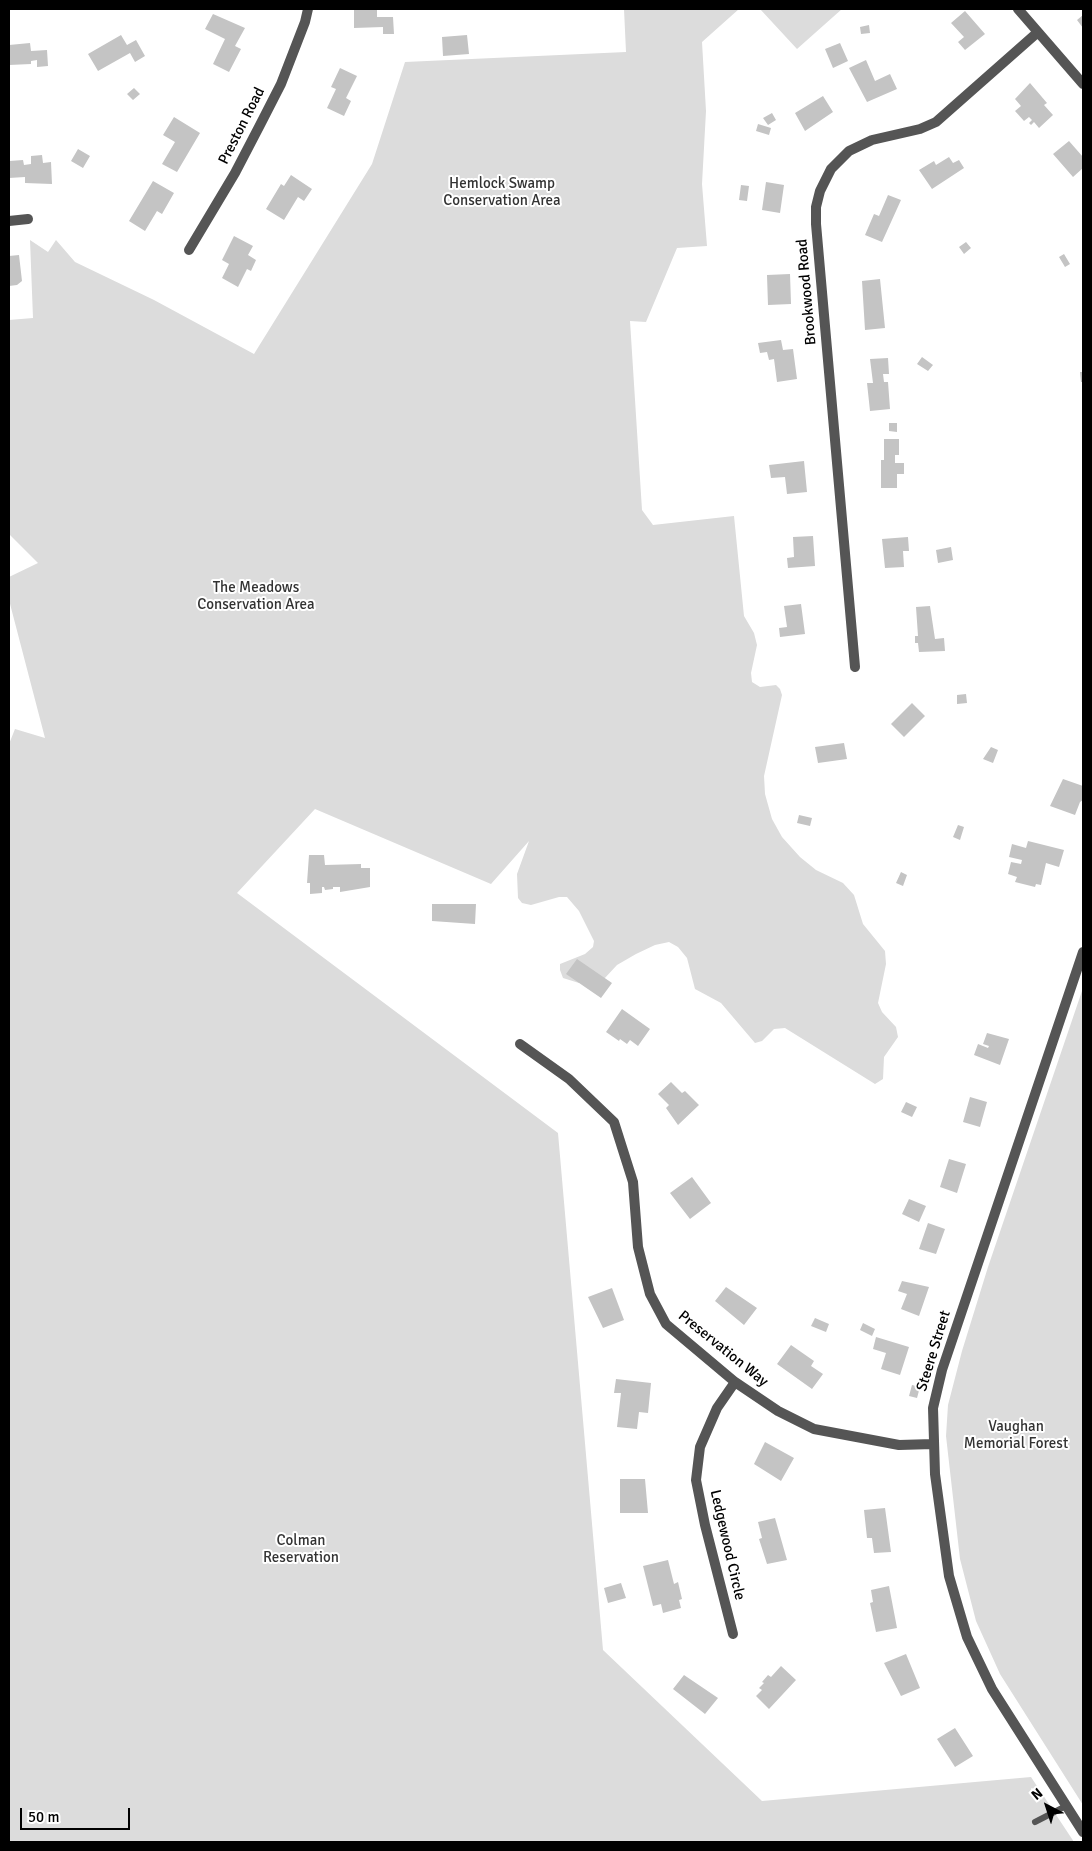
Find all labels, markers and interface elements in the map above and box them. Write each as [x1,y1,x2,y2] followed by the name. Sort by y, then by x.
[215,84,269,168] street label: Preston Road
[443,175,561,210] park label: Hemlock Swamp Conservation Area
[793,238,821,346] street label: Brookwood Road
[197,579,315,614] park label: The Meadows Conservation Area
[674,1307,772,1391] street label: Preservation Way
[913,1308,955,1394] street label: Steere Street
[964,1418,1068,1453] park label: Vaughan Memorial Forest
[706,1488,748,1602] street label: Ledgewood Circle
[263,1532,339,1567] park label: Colman Reservation
[1022,1781,1072,1831] north arrow
[1028,1784,1046,1804] text: N
[22,1798,132,1830] scale bar
[28,1808,59,1826] text: 50 m

